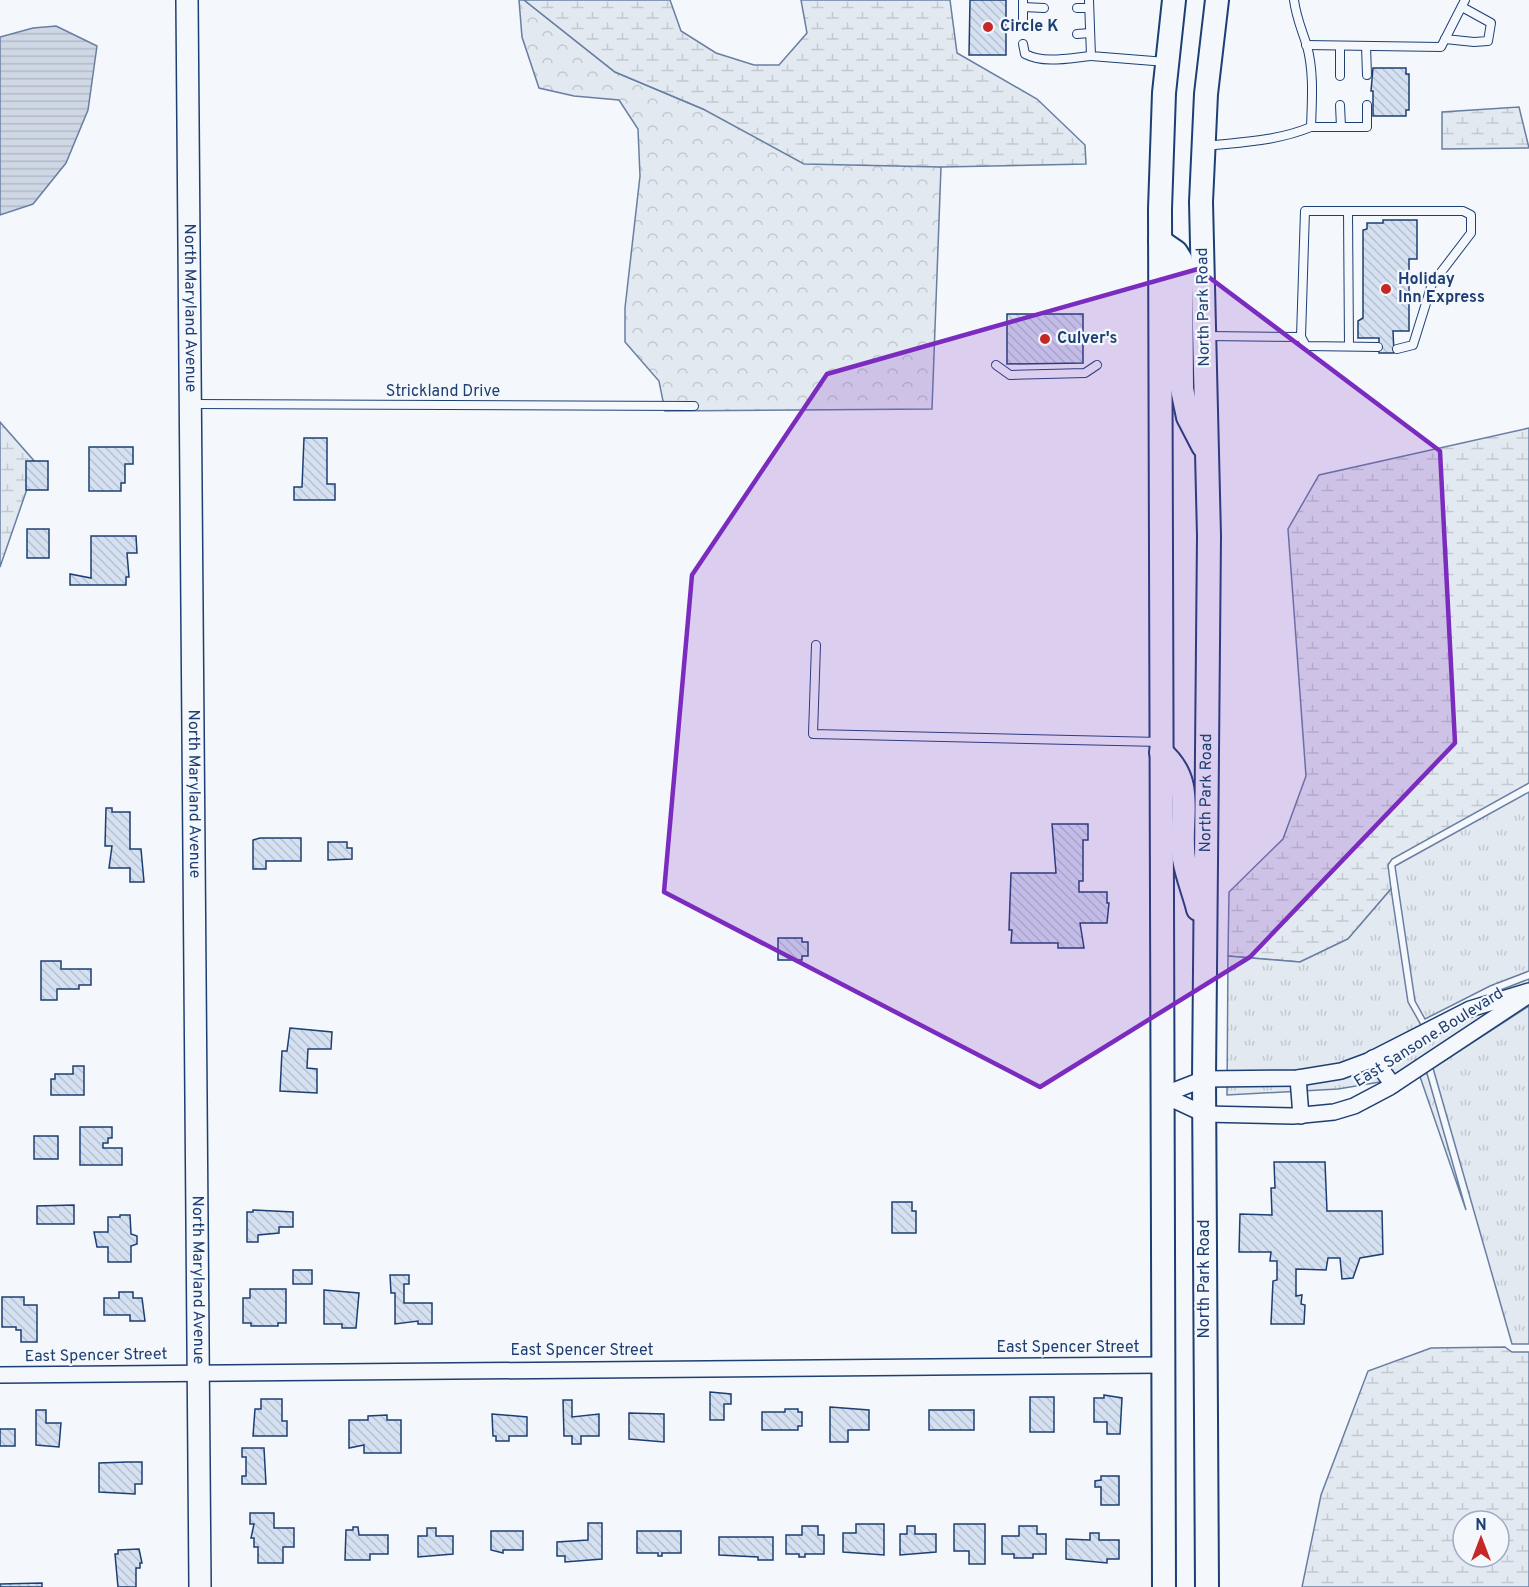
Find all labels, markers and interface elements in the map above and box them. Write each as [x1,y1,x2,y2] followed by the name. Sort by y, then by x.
[1000,17,1059,37] place label: Circle K
[981,20,995,34] marker: Circle K
[179,223,200,392] street label: North Maryland Avenue
[1193,247,1215,367] street label: North Park Road
[1398,270,1485,308] place label: Holiday Inn Express
[1379,282,1393,296] marker: Holiday Inn Express
[1057,329,1118,349] place label: Culver's
[1038,332,1052,346] marker: Culver's
[386,382,500,402] street label: Strickland Drive
[183,709,204,878] street label: North Maryland Avenue
[1196,733,1217,853] street label: North Park Road
[1351,984,1507,1092] street label: East Sansone Boulevard
[187,1195,208,1364] street label: North Maryland Avenue
[1195,1220,1215,1339] street label: North Park Road
[997,1338,1139,1358] street label: East Spencer Street
[511,1341,653,1361] street label: East Spencer Street
[24,1345,168,1367] street label: East Spencer Street
[1451,1509,1511,1569] north arrow
[1475,1516,1487,1536] text: N

